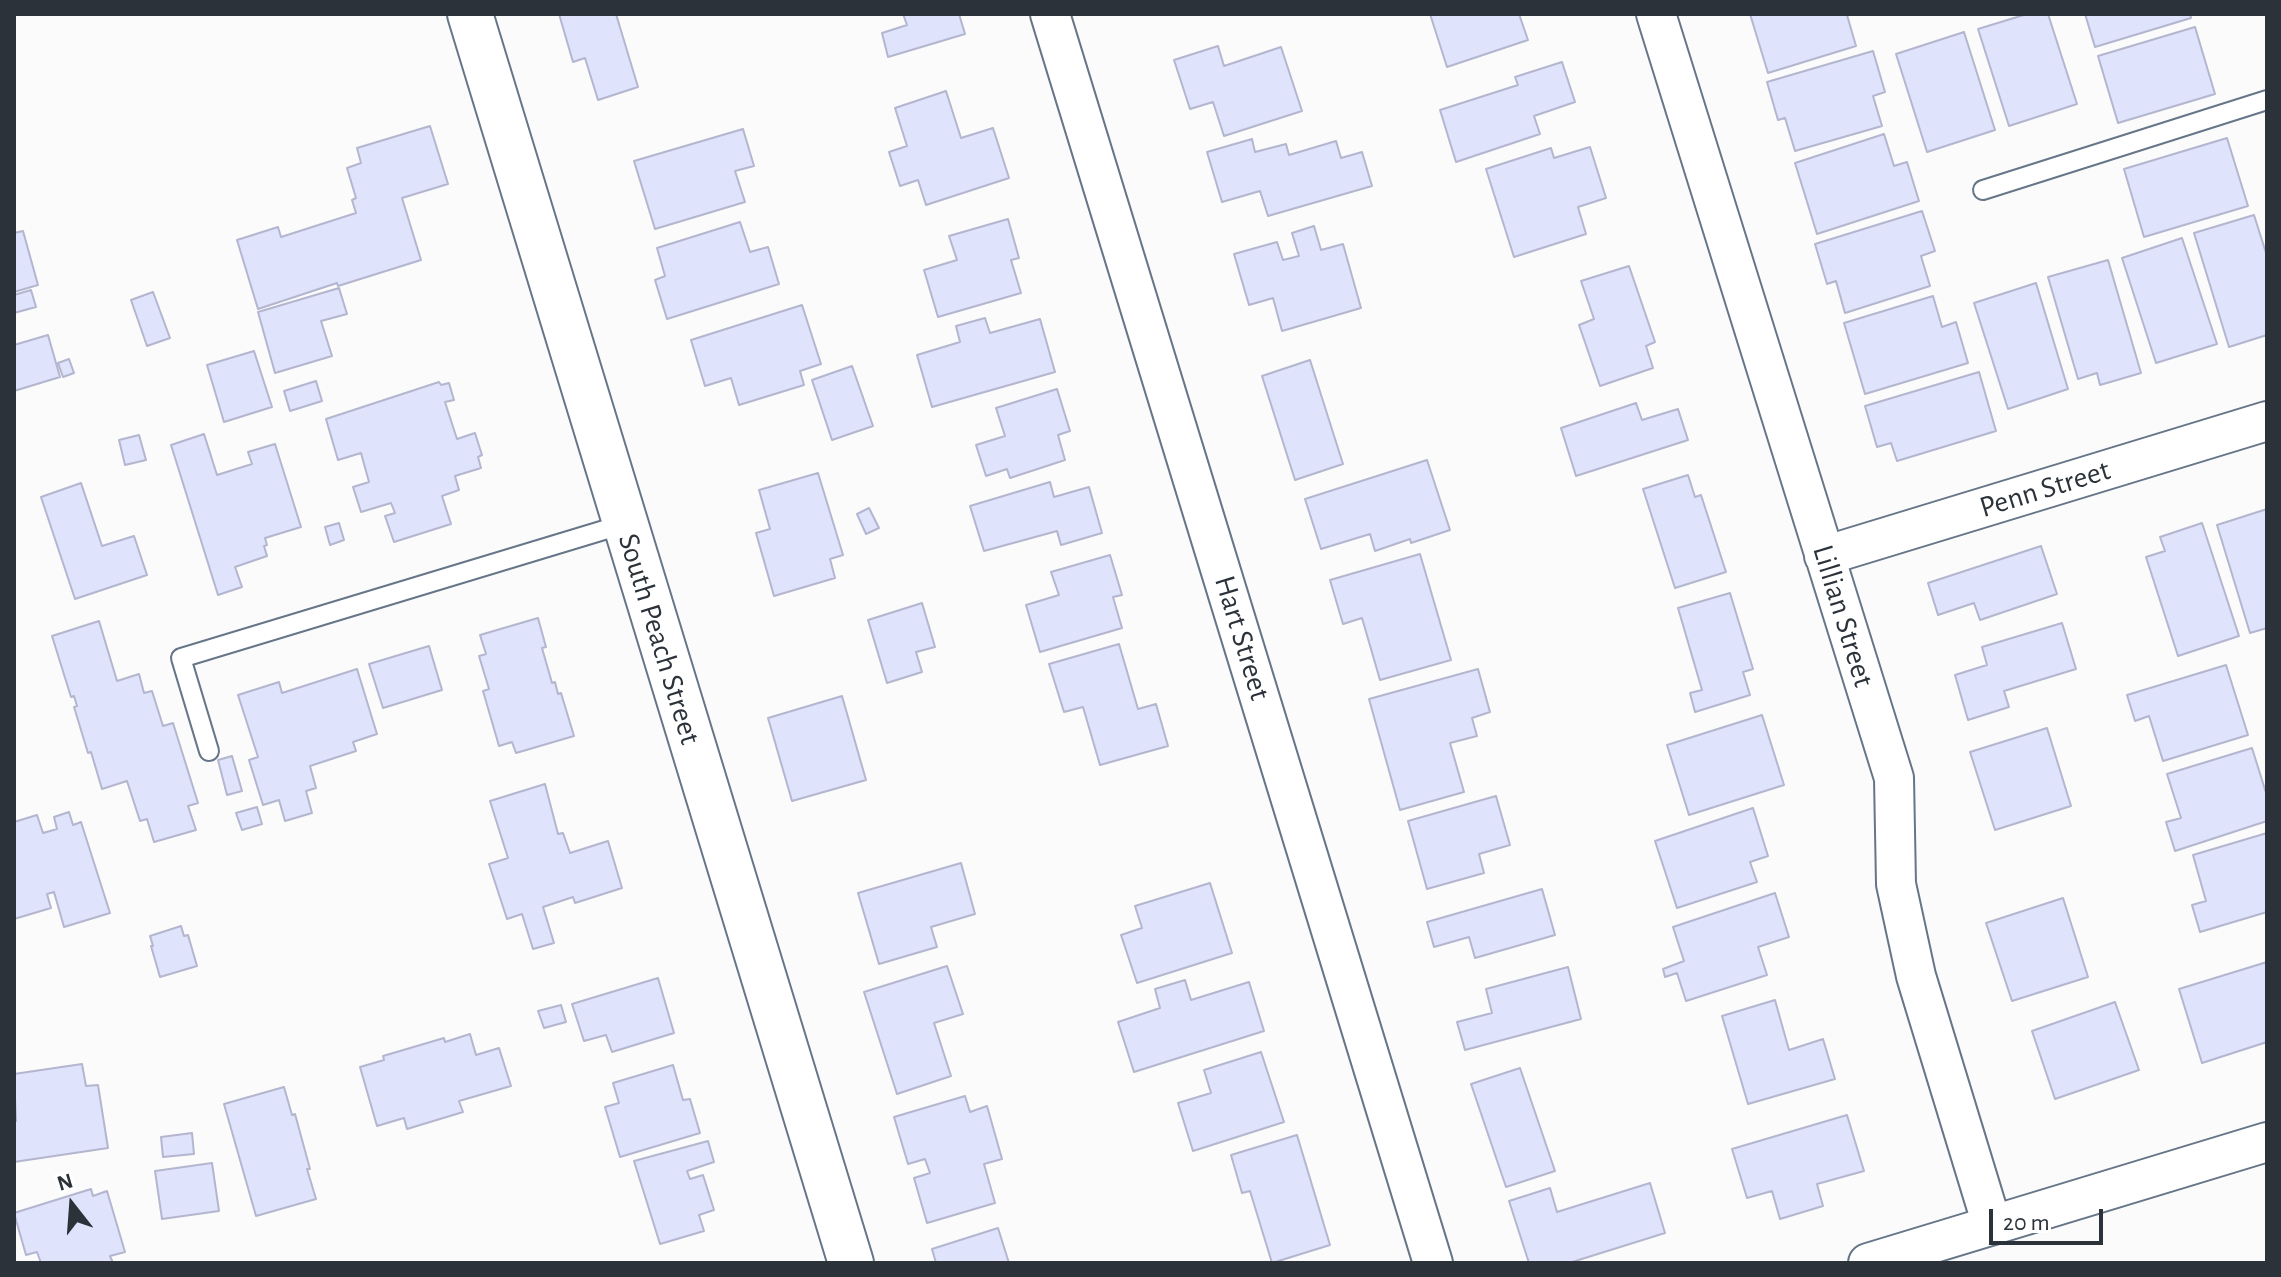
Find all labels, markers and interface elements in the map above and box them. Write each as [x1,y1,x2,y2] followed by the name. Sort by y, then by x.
[1975,452,2115,526] street label: Penn Street
[610,529,708,749] street label: South Peach Street
[1804,541,1882,691] street label: Lillian Street
[1206,571,1278,705] street label: Hart Street
[32,1165,112,1245] north arrow
[54,1169,76,1195] text: N
[1993,1193,2107,1243] scale bar
[2003,1211,2050,1235] text: 20 m

